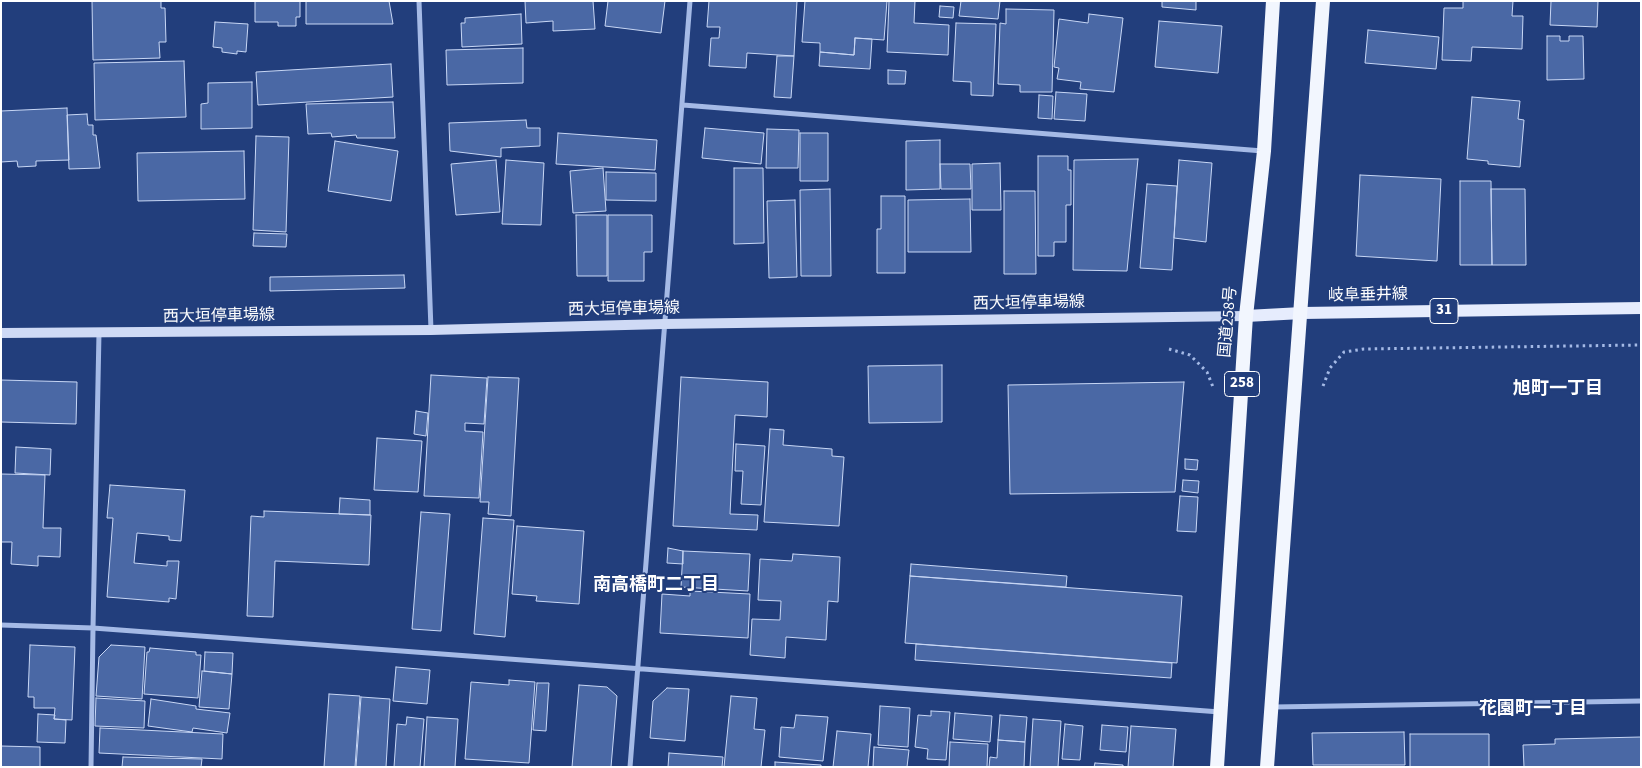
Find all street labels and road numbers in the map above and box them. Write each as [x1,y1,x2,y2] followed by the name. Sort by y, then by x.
[1216,285,1242,359] street label: 国道258号
[1328,286,1408,306] street label: 岐阜垂井線
[973,293,1085,315] street label: 西大垣停車場線
[1430,298,1458,324] road number: 31
[568,299,680,321] street label: 西大垣停車場線
[163,306,275,328] street label: 西大垣停車場線
[1224,372,1260,396] road number: 258

